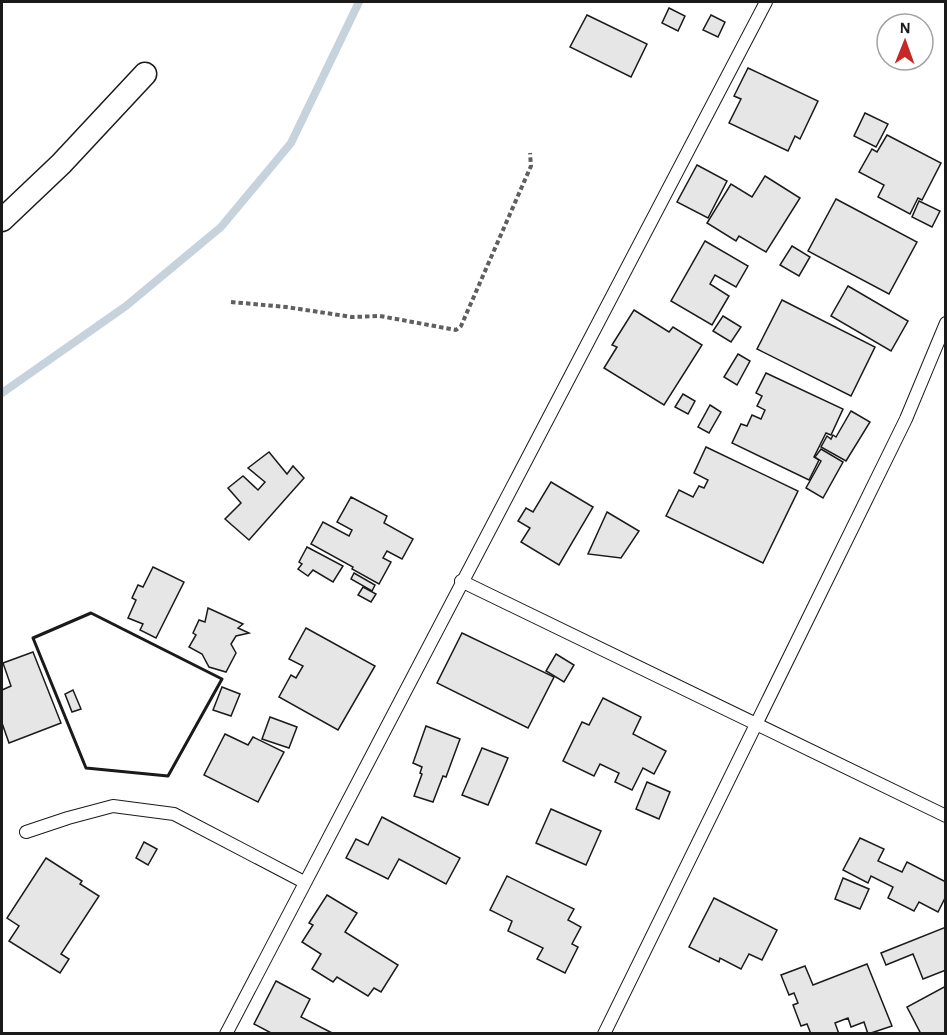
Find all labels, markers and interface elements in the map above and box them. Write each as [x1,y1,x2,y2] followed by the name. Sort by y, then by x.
[875,12,935,72] north arrow
[900,20,911,36] text: N

